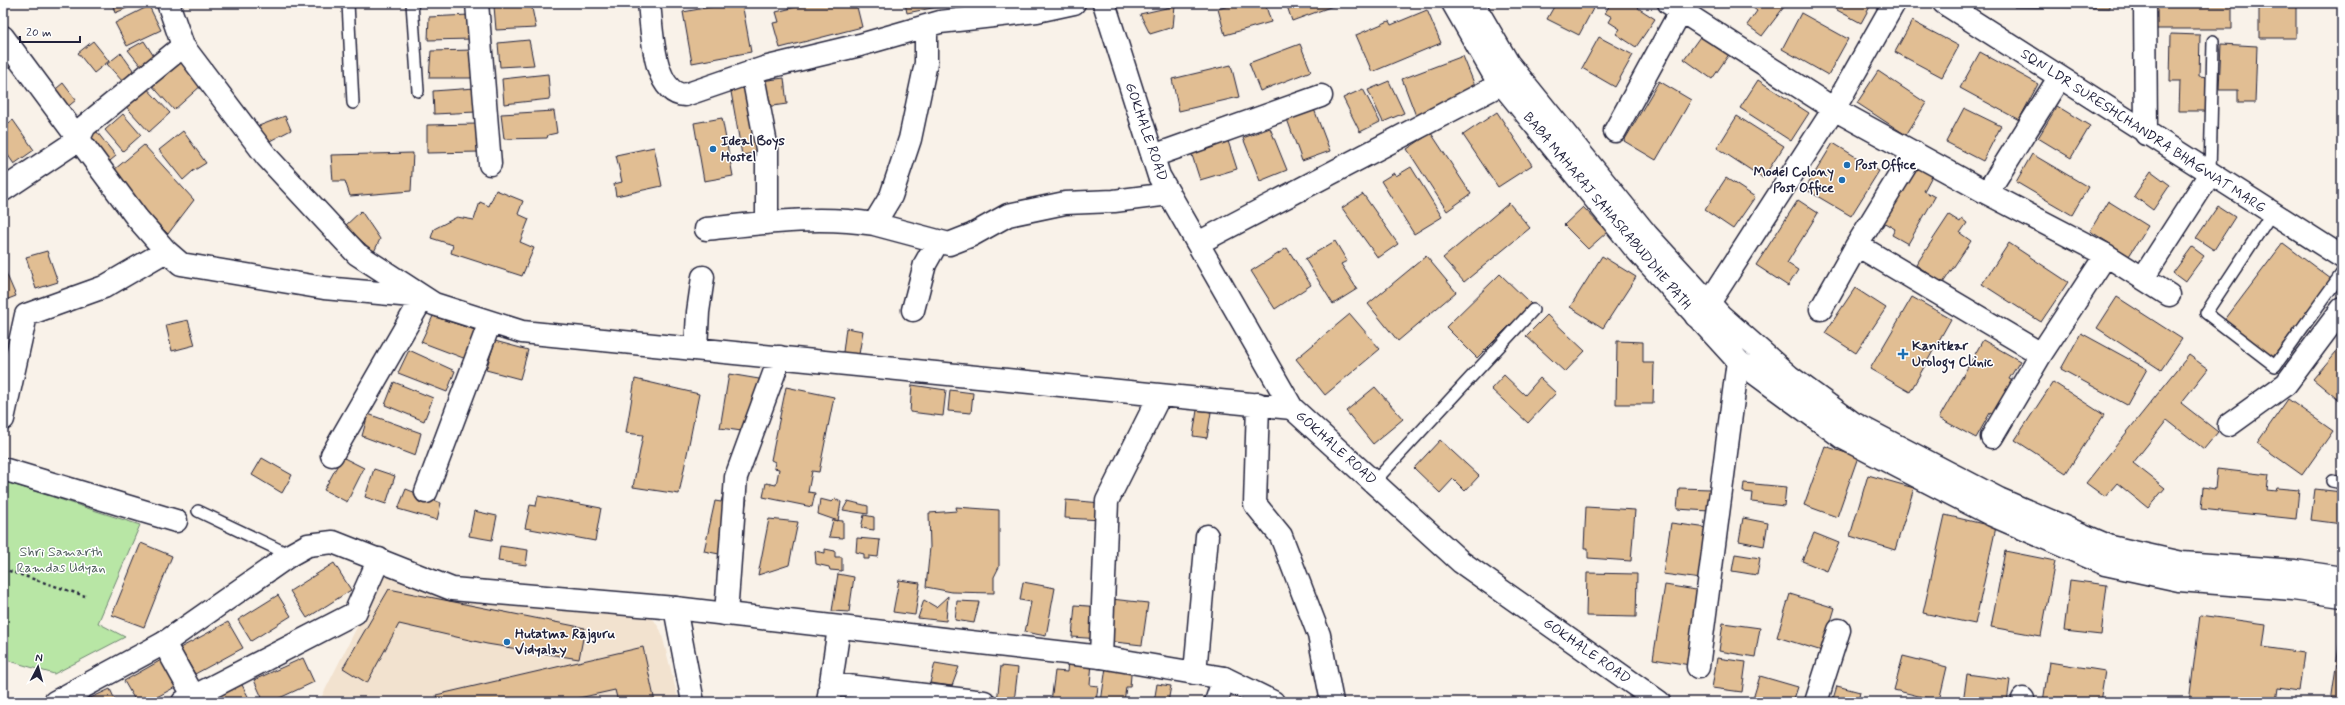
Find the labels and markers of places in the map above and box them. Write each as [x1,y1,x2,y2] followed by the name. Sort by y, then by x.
[721,132,786,166] place label: Ideal Boys Hostel
[708,144,718,154] marker: Ideal Boys Hostel
[1855,156,1916,174] place label: Post Office
[1842,160,1852,170] marker: Post Office
[1753,163,1834,197] place label: Model Colony Post Office
[1837,175,1847,185] marker: Model Colony Post Office
[1912,337,1994,374] place label: Kanitkar Urology Clinic
[1897,348,1909,360] marker: Kanitkar Urology Clinic
[515,625,615,659] place label: Hutatma Rajguru Vidyalay
[502,637,512,647] marker: Hutatma Rajguru Vidyalay

